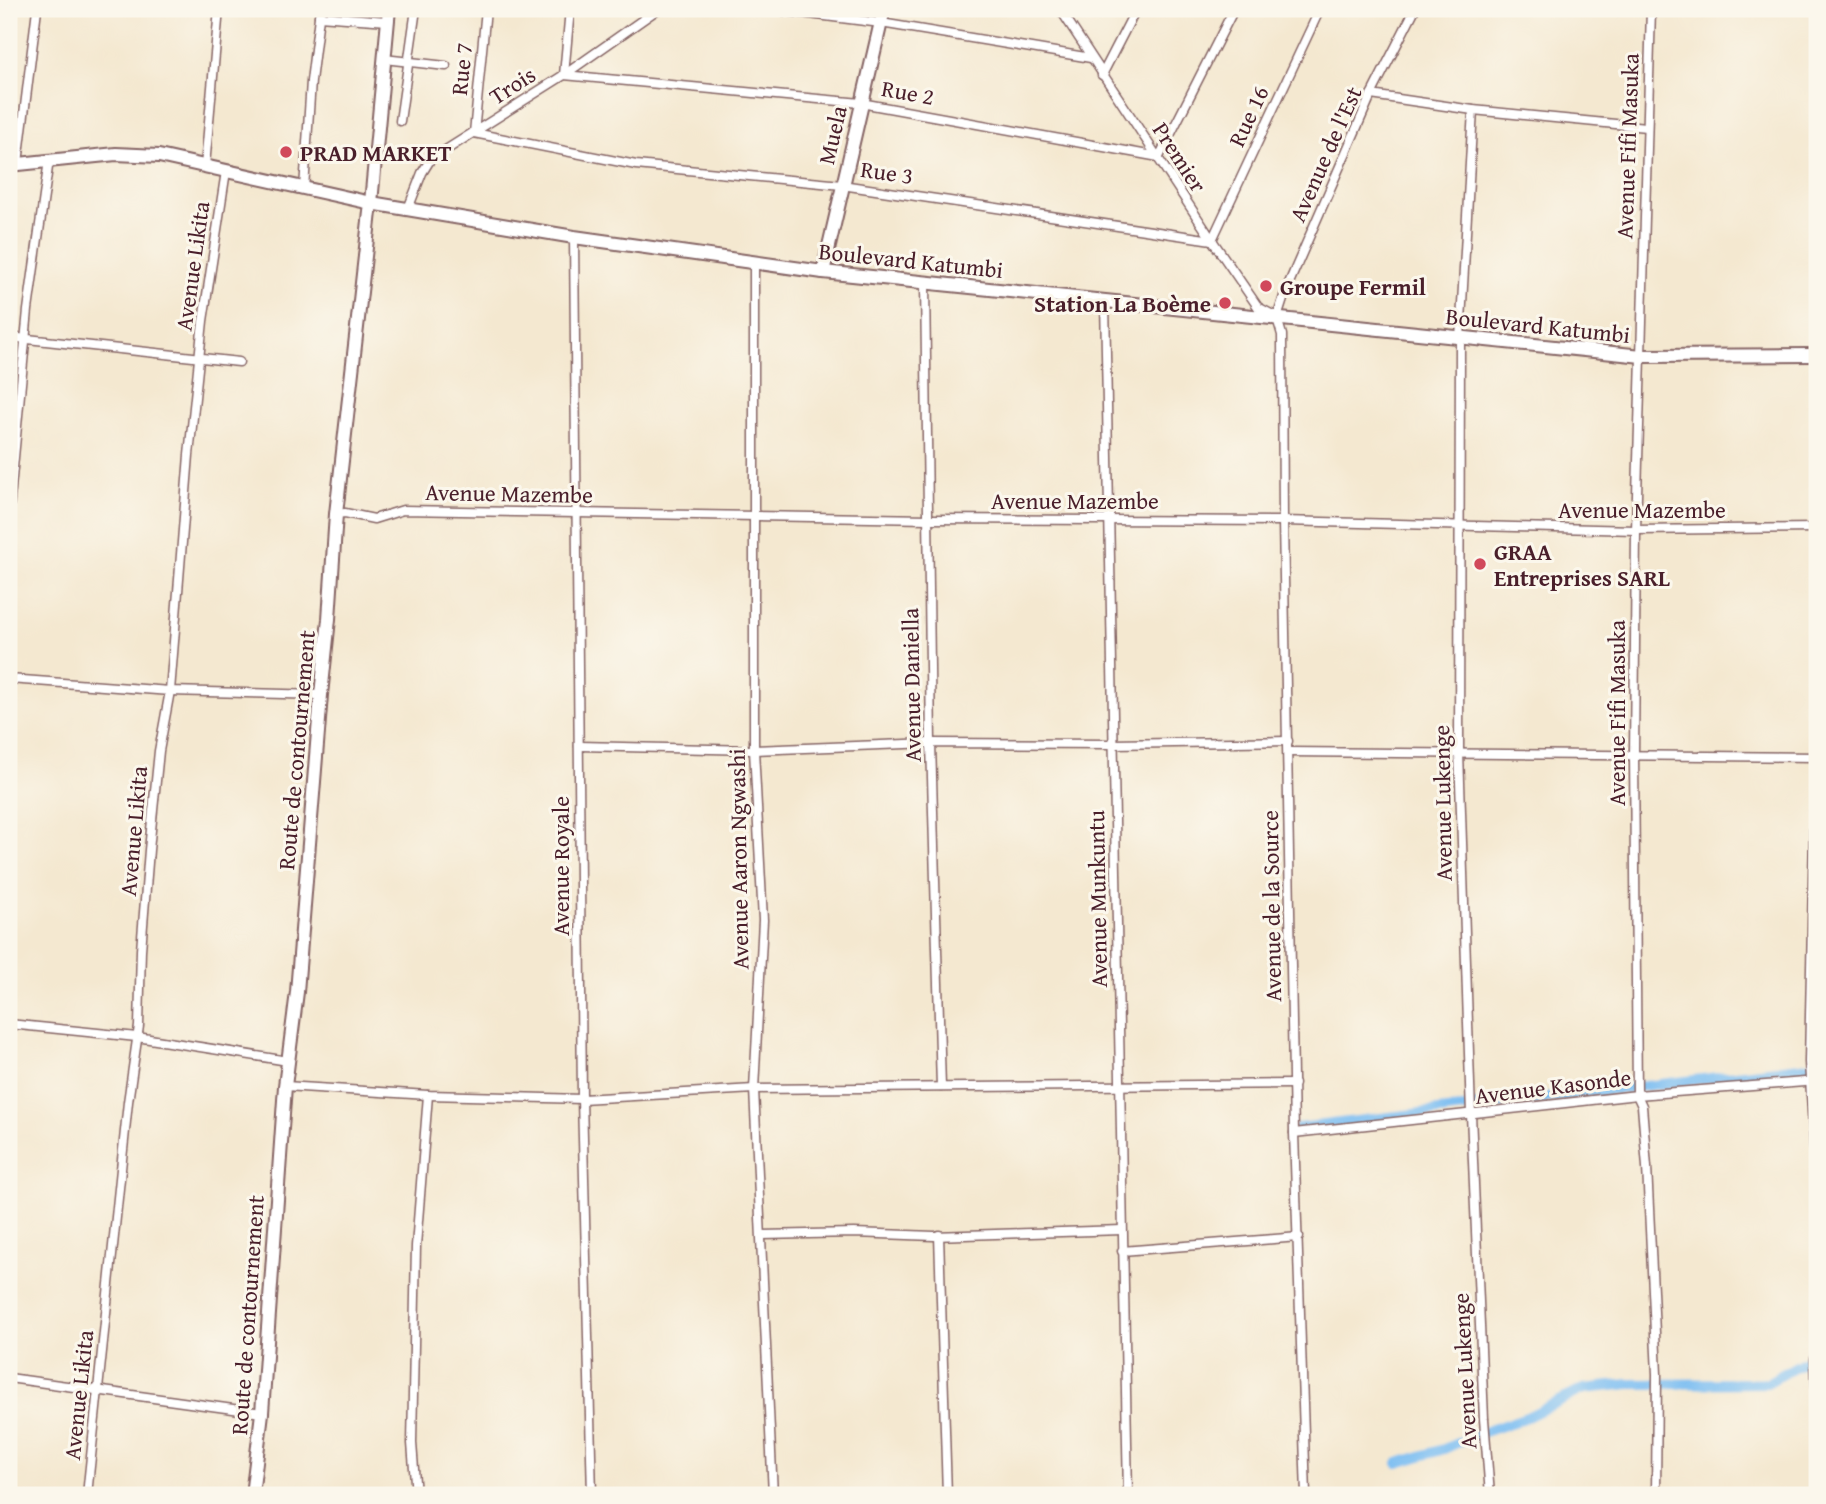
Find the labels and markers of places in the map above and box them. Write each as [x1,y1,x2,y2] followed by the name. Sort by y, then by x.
[300,136,452,169] place label: PRAD MARKET
[278,144,294,160] marker: PRAD MARKET
[1280,270,1426,303] place label: Groupe Fermil
[1258,278,1274,294] marker: Groupe Fermil
[1034,287,1211,320] place label: Station La Boème
[1217,295,1233,311] marker: Station La Boème
[1494,535,1670,594] place label: GRAA Entreprises SARL
[1472,556,1488,572] marker: GRAA Entreprises SARL

